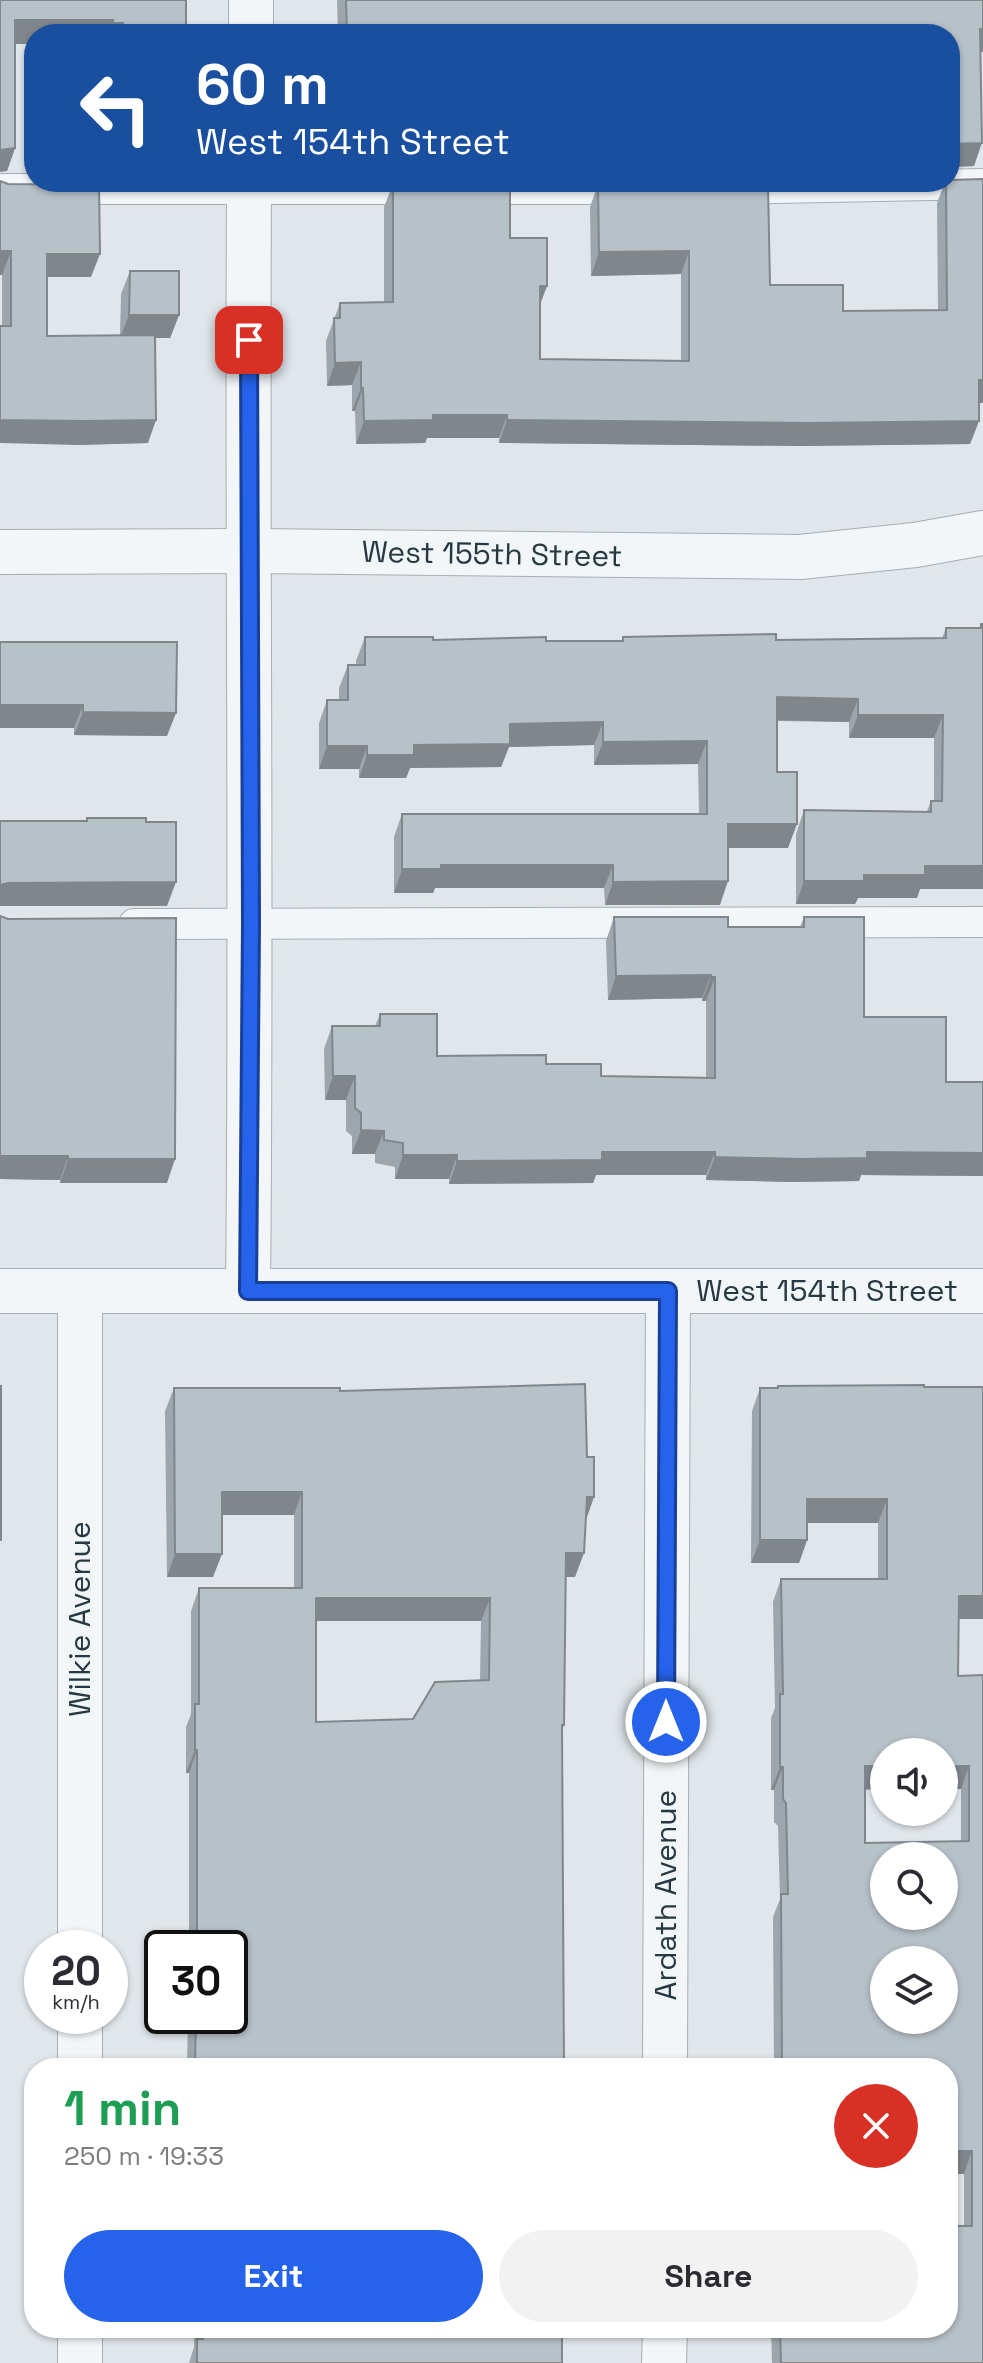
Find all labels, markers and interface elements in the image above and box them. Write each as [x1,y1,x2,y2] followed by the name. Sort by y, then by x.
[196,49,329,120] text: 60 m
[64,56,168,160] icon: left
[196,119,510,165] text: West 154th Street
[215,306,283,374] pin
[227,318,271,362] icon: arrive
[361,532,623,575] street label: West 155th Street
[696,1271,958,1310] street label: West 154th Street
[60,1521,99,1717] street label: Wilkie Avenue
[624,1680,708,1764] position arrow
[870,1738,958,2034] map controls
[870,1738,958,1826] button: sound
[646,1790,685,2000] street label: Ardath Avenue
[870,1842,958,1930] button: search
[144,1930,248,2034] speed limit sign: 30
[51,1946,101,1997] text: 20
[870,1946,958,2034] button: layers
[52,1989,100,2015] text: km/h
[64,2078,181,2139] text: 1 min
[834,2084,918,2168] button: close
[64,2139,224,2173] text: 250 m · 19:33
[64,2230,483,2322] button: Exit
[499,2230,918,2322] button: Share

